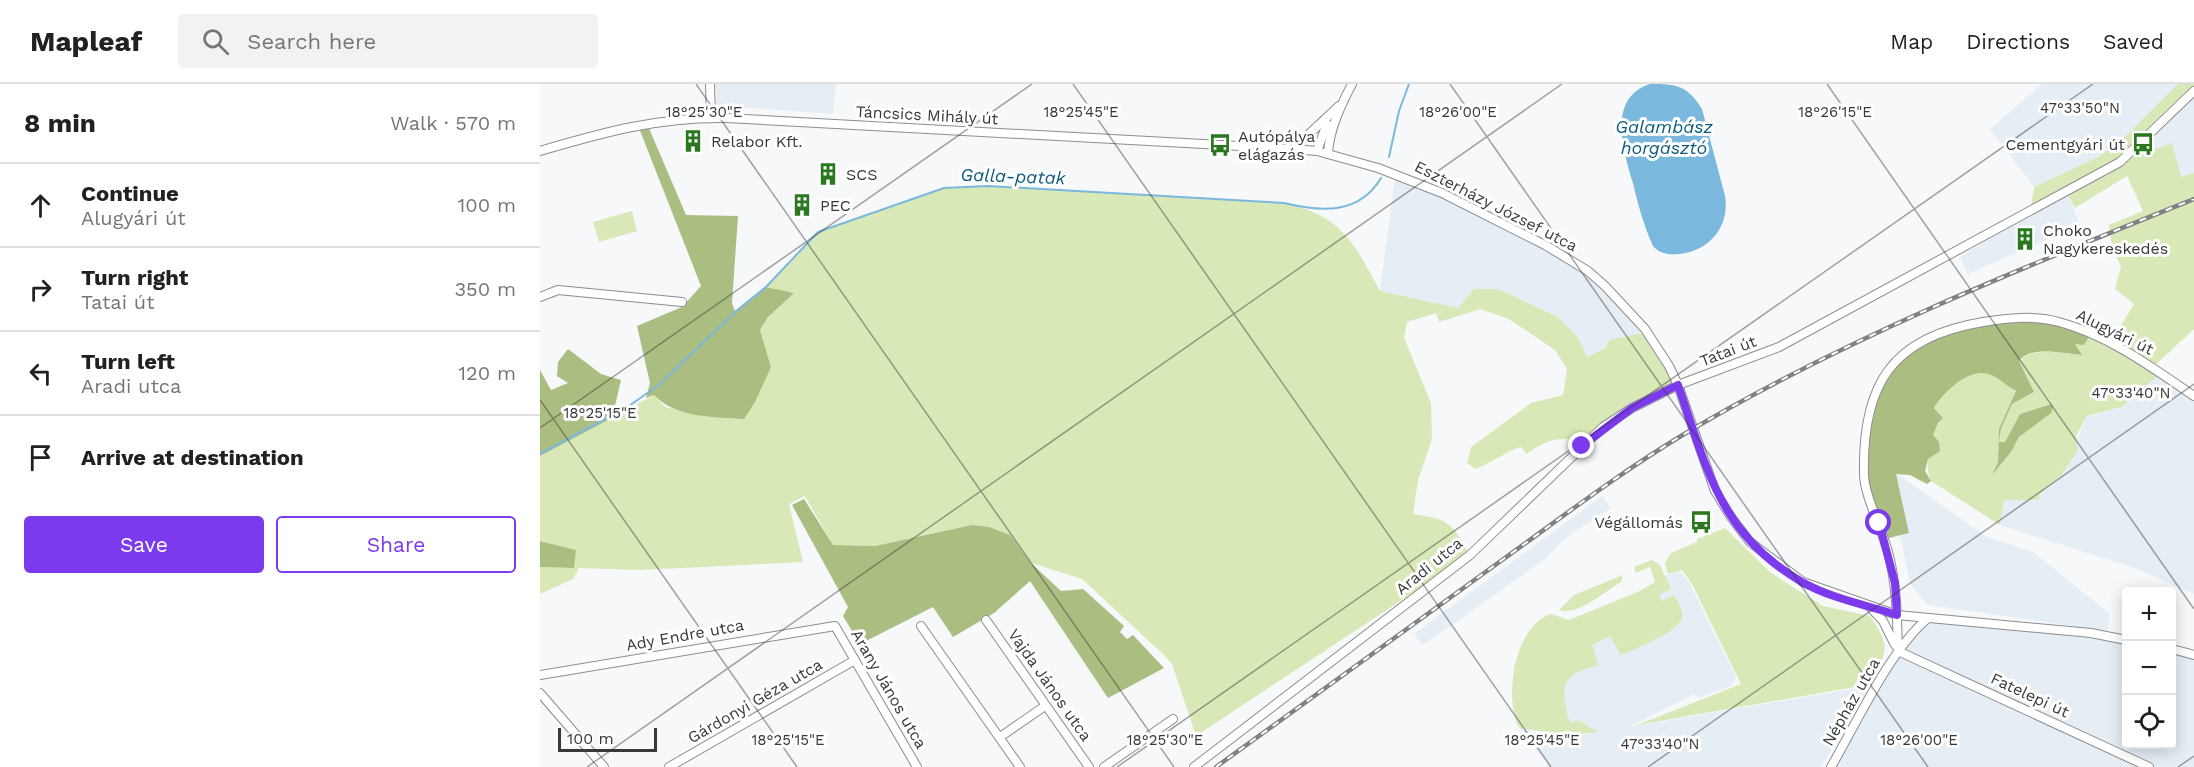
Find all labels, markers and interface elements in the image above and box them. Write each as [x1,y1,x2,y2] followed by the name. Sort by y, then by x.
[178,14,598,68] search box
[30,25,142,58] text: Mapleaf
[199,25,232,58] icon: search
[247,29,376,54] text: Search here
[1890,29,1933,54] text: Map
[1966,29,2070,54] text: Directions
[2103,29,2164,54] text: Saved
[2040,99,2120,117] text: 47°33'50"N
[855,102,999,128] street label: Táncsics Mihály út
[666,103,742,121] text: 18°25'30"E
[1043,103,1119,121] text: 18°25'45"E
[1419,103,1497,121] text: 18°26'00"E
[1798,103,1872,121] text: 18°26'15"E
[24,108,96,138] text: 8 min
[390,111,516,135] text: Walk · 570 m
[1615,116,1714,158] water label: Galambász horgásztó
[1238,127,1315,164] place label: Autópálya elágazás
[680,128,706,154] building icon: Relabor Kft.
[2130,131,2156,157] bus stop icon: Cementgyári út
[711,132,802,151] place label: Relabor Kft.
[1207,132,1233,158] bus stop icon: Autópálya elágazás
[2005,135,2125,154] place label: Cementgyári út
[1411,157,1581,255] street label: Eszterházy József utca
[815,161,841,187] building icon: SCS
[960,164,1067,188] water label: Galla-patak
[846,165,878,184] place label: SCS
[81,181,179,206] text: Continue
[24,189,57,222] icon: ahead
[789,192,815,218] building icon: PEC
[457,193,516,217] text: 100 m
[820,196,851,215] place label: PEC
[81,206,186,230] text: Alugyári út
[2043,221,2168,258] place label: Choko Nagykereskedés
[2012,226,2038,252] building icon: Choko Nagykereskedés
[81,265,188,290] text: Turn right
[24,273,57,306] icon: right
[454,277,516,301] text: 350 m
[81,290,155,314] text: Tatai út
[2073,305,2157,359] street label: Alugyári út
[1697,331,1759,370] street label: Tatai út
[81,349,175,374] text: Turn left
[24,357,57,390] icon: left
[458,361,516,385] text: 120 m
[81,374,181,398] text: Aradi utca
[2092,384,2170,402] text: 47°33'40"N
[563,404,637,422] text: 18°25'15"E
[1568,432,1594,458] route end
[24,441,57,474] icon: arrive
[81,445,304,470] text: Arrive at destination
[1688,509,1714,535] bus stop icon: Végállomás
[1865,509,1891,535] route start
[1594,513,1683,532] place label: Végállomás
[24,516,264,573] button: Save
[276,516,516,573] button: Share
[1392,533,1466,599] street label: Aradi utca
[2122,587,2176,749] map controls
[2122,587,2176,641] button: +
[625,615,745,655] street label: Ady Endre utca
[1004,625,1096,745] street label: Vajda János utca
[847,626,931,752] street label: Arany János utca
[2122,641,2176,695] button: −
[684,655,826,747] street label: Gárdonyi Géza utca
[1818,655,1884,749] street label: Népház utca
[1988,669,2072,721] street label: Fatelepi út
[2122,695,2176,749] button: locate
[558,725,657,752] scale bar
[567,729,614,748] text: 100 m
[751,731,825,749] text: 18°25'15"E
[1127,731,1203,749] text: 18°25'30"E
[1504,731,1580,749] text: 18°25'45"E
[1880,731,1958,749] text: 18°26'00"E
[1621,735,1699,753] text: 47°33'40"N

